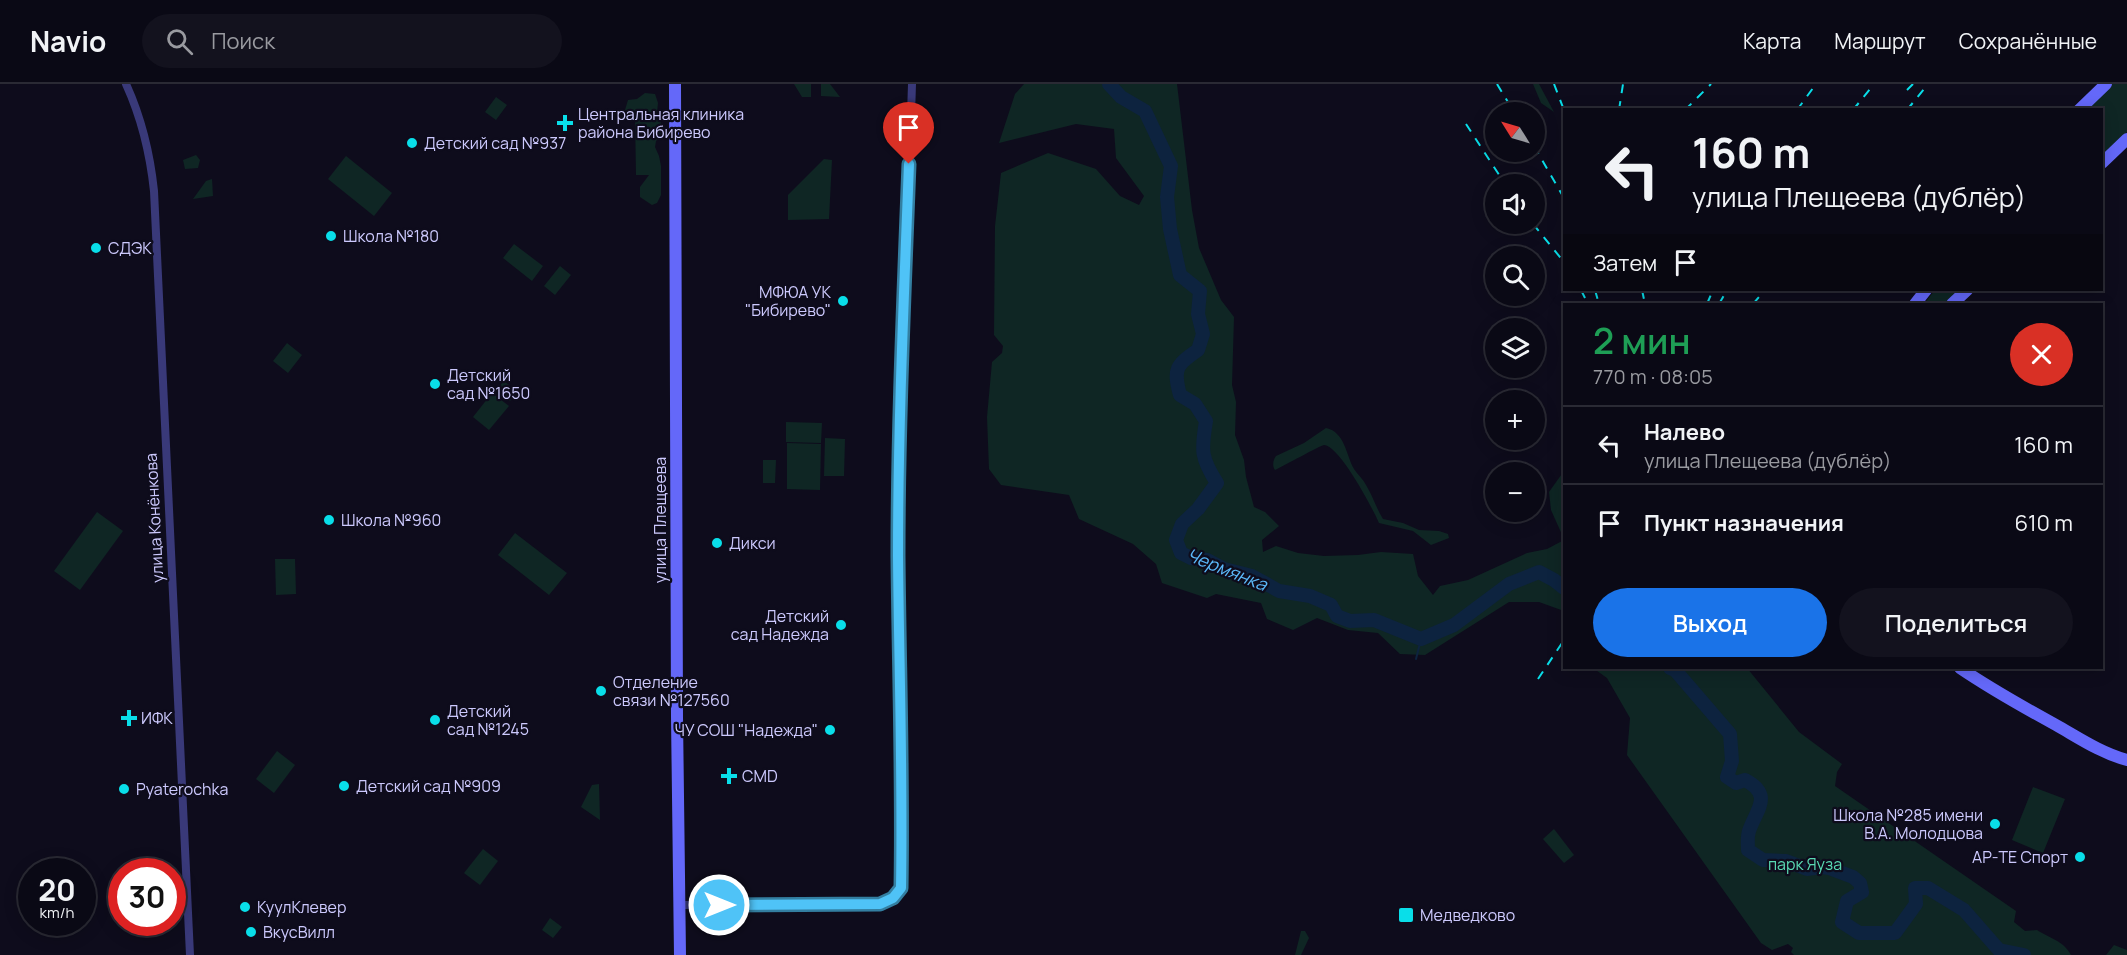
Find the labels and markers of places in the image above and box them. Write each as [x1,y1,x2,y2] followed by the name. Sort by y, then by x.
[883,102,934,164] pin
[578,103,744,143] place label: Центральная клиника района Бибирево
[556,114,574,132] marker: Центральная клиника района Бибирево
[424,132,566,154] place label: Детский сад №937
[405,136,419,150] marker: Детский сад №937
[343,225,439,247] place label: Школа №180
[324,229,338,243] marker: Школа №180
[108,237,152,259] place label: СДЭК
[89,241,103,255] marker: СДЭК
[745,281,831,321] place label: МФЮА УК "Бибирево"
[836,294,850,308] marker: МФЮА УК "Бибирево"
[447,364,530,404] place label: Детский сад №1650
[428,377,442,391] marker: Детский сад №1650
[341,509,441,531] place label: Школа №960
[322,513,336,527] marker: Школа №960
[729,532,776,554] place label: Дикси
[710,536,724,550] marker: Дикси
[731,605,829,645] place label: Детский сад Надежда
[834,618,848,632] marker: Детский сад Надежда
[613,671,730,711] place label: Отделение связи №127560
[594,684,608,698] marker: Отделение связи №127560
[447,700,529,740] place label: Детский сад №1245
[141,707,173,729] place label: ИФК
[122,711,136,725] marker: ИФК
[428,713,442,727] marker: Детский сад №1245
[674,719,818,741] place label: ЧУ СОШ "Надежда"
[823,723,837,737] marker: ЧУ СОШ "Надежда"
[742,765,778,787] place label: CMD
[720,767,738,785] marker: CMD
[356,775,501,797] place label: Детский сад №909
[136,778,228,800] place label: Pyaterochka
[337,779,351,793] marker: Детский сад №909
[117,782,131,796] marker: Pyaterochka
[1833,804,1983,844] place label: Школа №285 имени В.А. Молодцова
[1988,817,2002,831] marker: Школа №285 имени В.А. Молодцова
[1972,846,2068,868] place label: АР-ТЕ Спорт
[2073,850,2087,864] marker: АР-ТЕ Спорт
[257,896,346,918] place label: КуулКлевер
[238,900,252,914] marker: КуулКлевер
[1420,904,1515,926] place label: Медведково
[1397,906,1415,924] marker: Медведково
[263,921,335,943] place label: ВкусВилл
[244,925,258,939] marker: ВкусВилл

